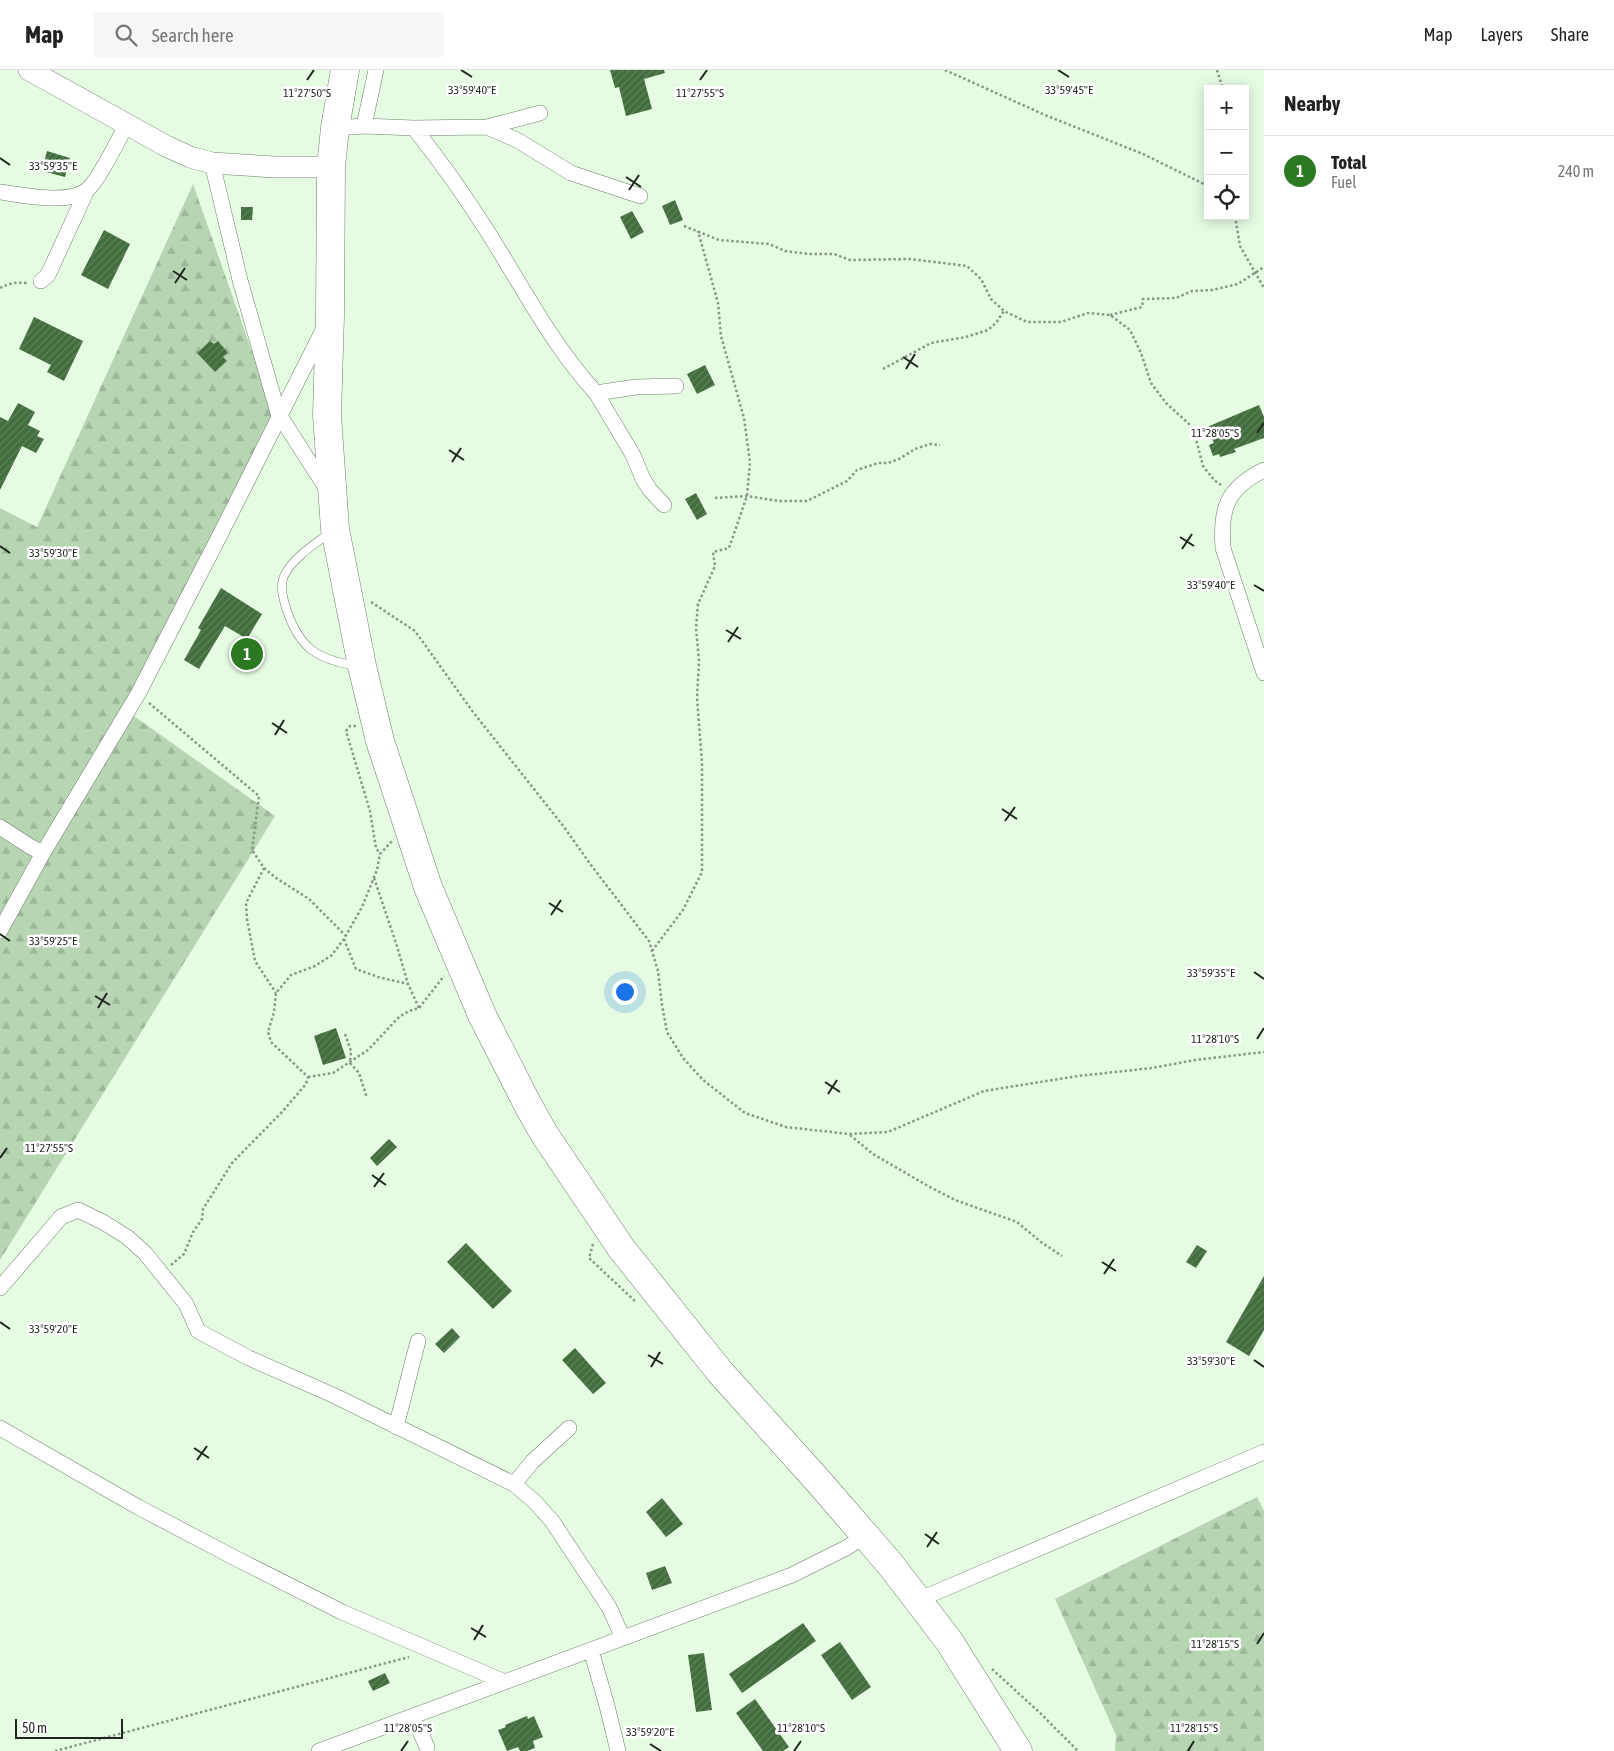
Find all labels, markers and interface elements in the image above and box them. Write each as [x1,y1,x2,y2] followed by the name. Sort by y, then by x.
[94,12,444,57] search box
[25,21,64,48] text: Map
[112,21,140,49] icon: search
[152,24,234,46] text: Search here
[1423,24,1452,45] text: Map
[1480,24,1523,45] text: Layers
[1551,24,1589,45] text: Share
[448,83,496,97] text: 33°59'40"E
[1045,83,1093,97] text: 33°59'45"E
[1204,85,1249,220] map controls
[1204,85,1249,130] button: +
[283,86,331,100] text: 11°27'50"S
[676,86,724,100] text: 11°27'55"S
[1284,91,1340,115] text: Nearby
[1204,130,1249,175] button: −
[1331,151,1366,173] text: Total
[29,159,77,173] text: 33°59'35"E
[1296,162,1304,180] text: 1
[1558,162,1594,180] text: 240 m
[1331,173,1357,191] text: Fuel
[1204,175,1249,220] button: locate
[1191,426,1239,440] text: 11°28'05"S
[29,546,77,560] text: 33°59'30"E
[1187,578,1235,592] text: 33°59'40"E
[231,635,263,673] pin: 1
[29,934,77,948] text: 33°59'25"E
[1187,966,1235,980] text: 33°59'35"E
[612,979,638,1005] your location
[1191,1032,1239,1046] text: 11°28'10"S
[25,1141,73,1155] text: 11°27'55"S
[29,1322,77,1336] text: 33°59'20"E
[1187,1354,1235,1368] text: 33°59'30"E
[1191,1637,1239,1651] text: 11°28'15"S
[15,1716,122,1739] scale bar
[22,1720,47,1736] text: 50 m
[384,1721,432,1735] text: 11°28'05"S
[777,1721,825,1735] text: 11°28'10"S
[1170,1721,1218,1735] text: 11°28'15"S
[626,1725,674,1739] text: 33°59'20"E

